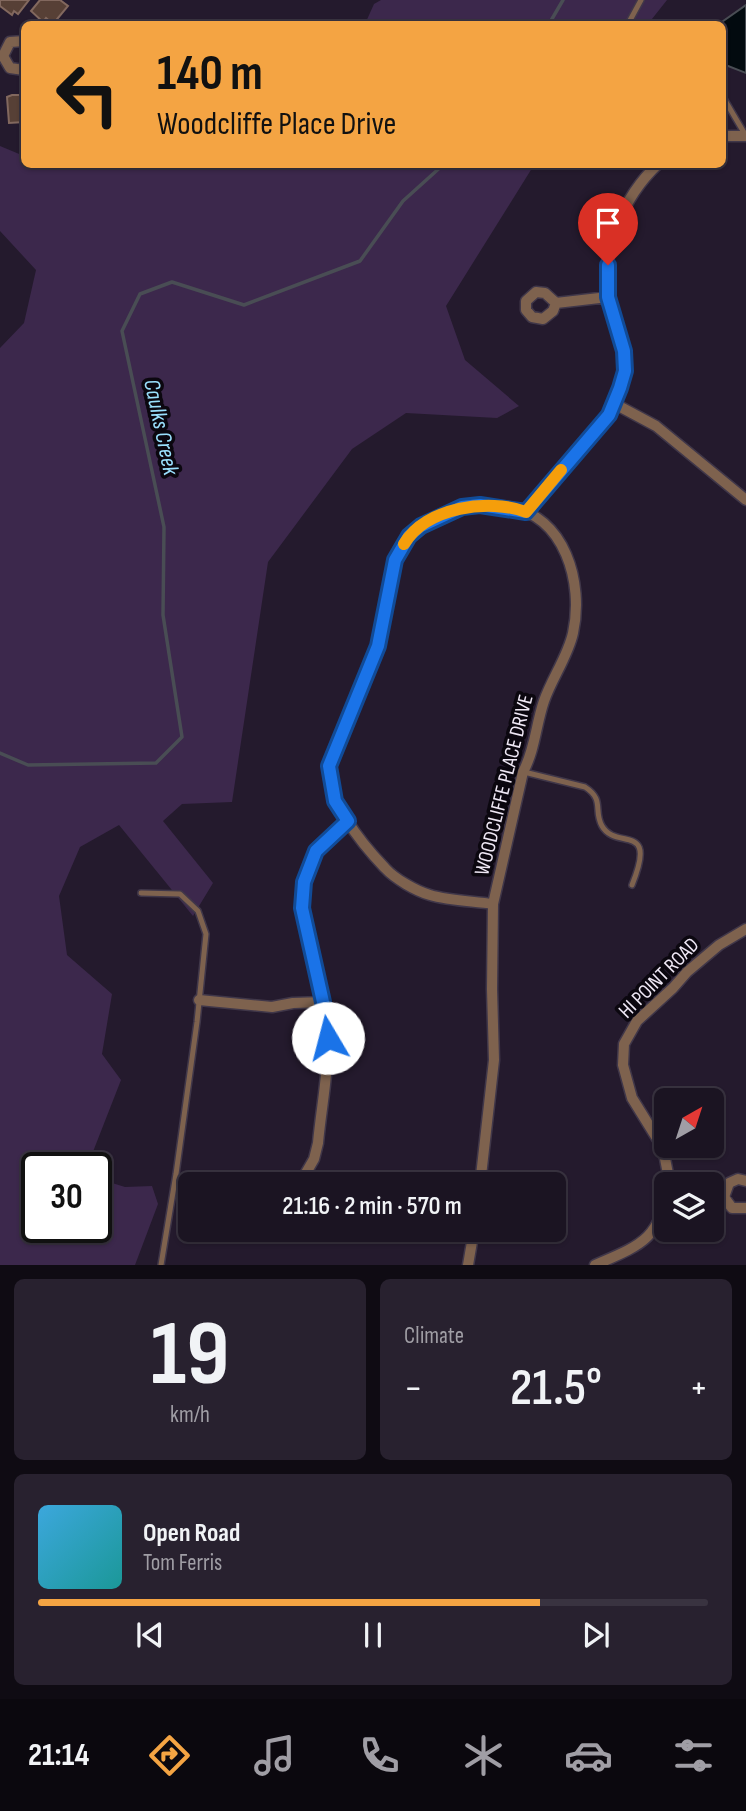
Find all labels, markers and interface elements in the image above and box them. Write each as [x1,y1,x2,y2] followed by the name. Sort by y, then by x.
[157,45,263,104] text: 140 m
[42,49,133,140] icon: left
[157,105,396,144] text: Woodcliffe Place Drive
[578,193,638,265] pin
[589,204,627,242] icon: arrive
[137,377,185,479] water label: Caulks Creek
[469,692,539,878] street label: WOODCLIFFE PLACE DRIVE
[614,933,704,1023] street label: HI POINT ROAD
[291,1001,365,1075] position arrow
[654,1088,724,1158] north arrow
[654,1088,724,1242] map controls
[21,1152,112,1243] speed limit sign: 30
[654,1172,724,1242] button: layers
[282,1191,462,1222] text: 21:16 · 2 min · 570 m
[151,1301,229,1410] text: 19
[404,1322,464,1350] text: Climate
[510,1357,602,1420] text: 21.5°
[404,1366,423,1411] text: −
[689,1366,708,1411] text: +
[170,1401,210,1429] text: km/h
[143,1518,240,1549] text: Open Road
[143,1549,222,1577] text: Tom Ferris
[131,1616,169,1654] icon: previous
[354,1616,392,1654] icon: pause
[577,1616,615,1654] icon: next
[145,1731,194,1780] icon: directions
[250,1731,299,1780] icon: music
[355,1731,404,1780] icon: phone
[459,1731,508,1780] icon: climate
[564,1731,613,1780] icon: car
[669,1731,718,1780] icon: filters
[28,1736,89,1775] text: 21:14

